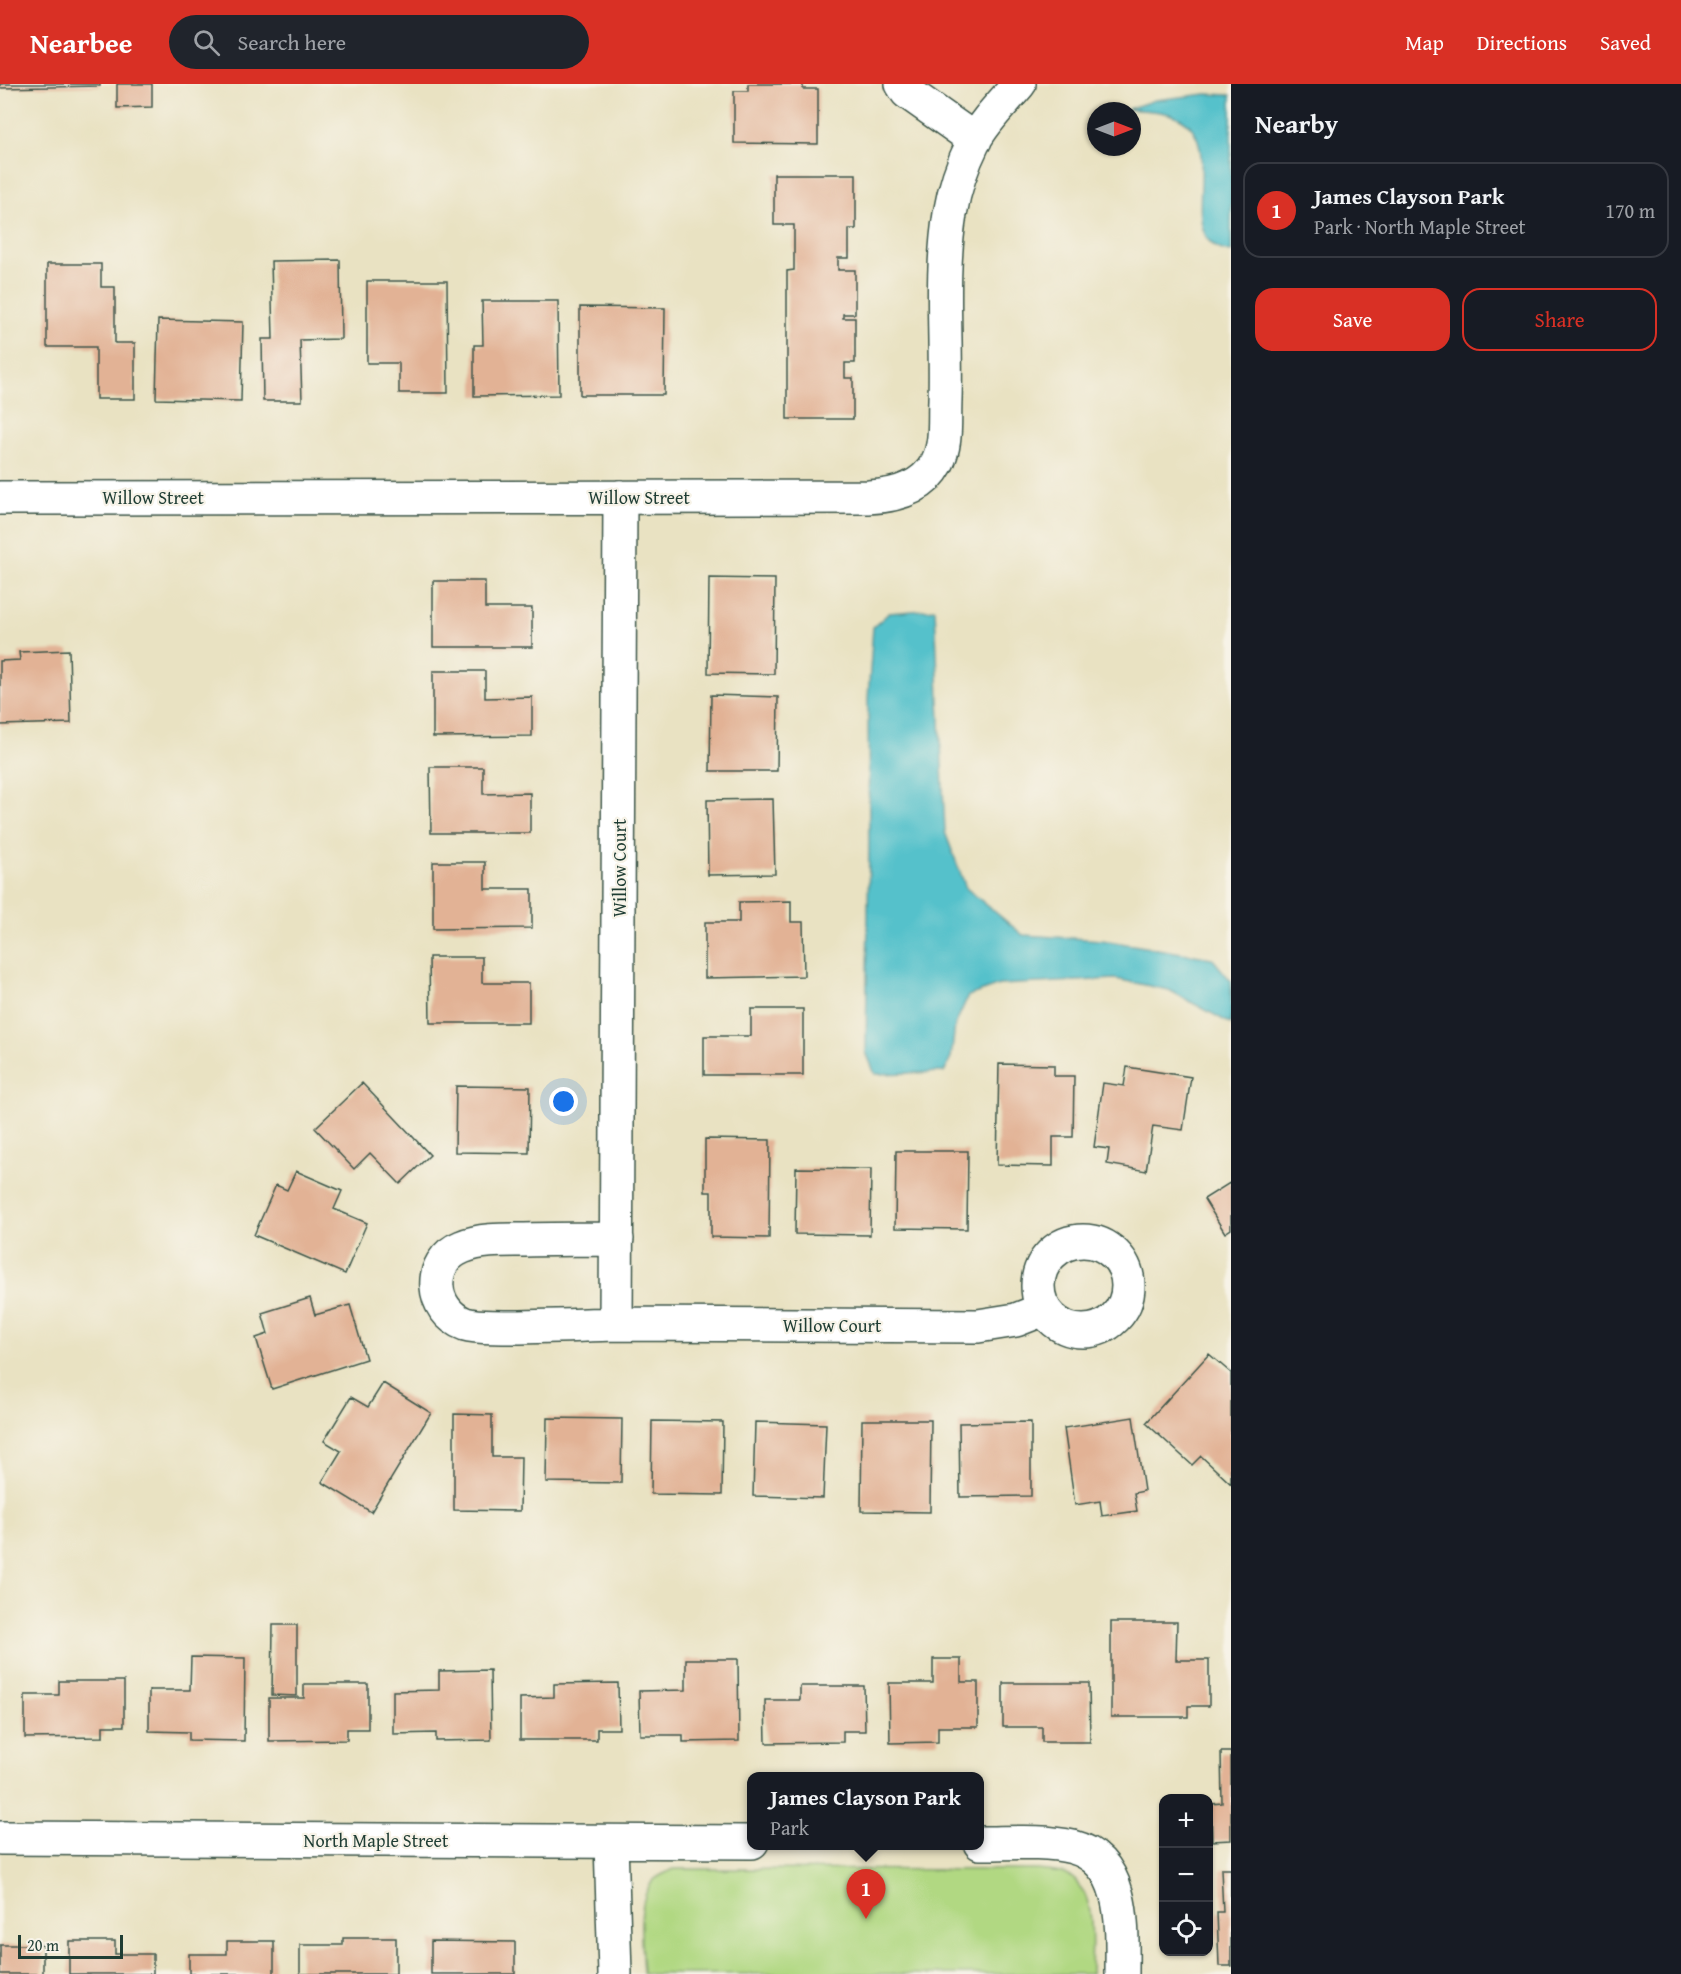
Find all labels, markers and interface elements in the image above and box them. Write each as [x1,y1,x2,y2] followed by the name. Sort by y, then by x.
[169,15,589,69] search box
[30,22,133,63] text: Nearbee
[190,26,223,59] icon: search
[238,26,346,58] text: Search here
[1405,27,1444,58] text: Map
[1477,27,1567,58] text: Directions
[1600,27,1651,58] text: Saved
[1087,102,1141,156] north arrow
[1255,104,1338,143] text: Nearby
[1314,180,1504,212] text: James Clayson Park
[1271,196,1282,225] text: 1
[1605,196,1655,225] text: 170 m
[1314,212,1526,241] text: Park · North Maple Street
[1255,288,1450,351] button: Save
[1462,288,1657,351] button: Share
[102,484,204,511] street label: Willow Street
[588,484,690,511] street label: Willow Street
[606,818,633,917] street label: Willow Court
[549,1087,578,1116] your location
[783,1312,882,1339] street label: Willow Court
[747,1772,984,1850] popup
[770,1781,961,1813] text: James Clayson Park
[1159,1794,1213,1956] map controls
[1159,1794,1213,1848] button: +
[770,1813,809,1842] text: Park
[304,1827,449,1854] street label: North Maple Street
[1159,1848,1213,1902] button: −
[846,1870,886,1919] pin: 1
[1159,1902,1213,1956] button: locate
[18,1932,123,1960] scale bar
[27,1933,59,1957] text: 20 m

